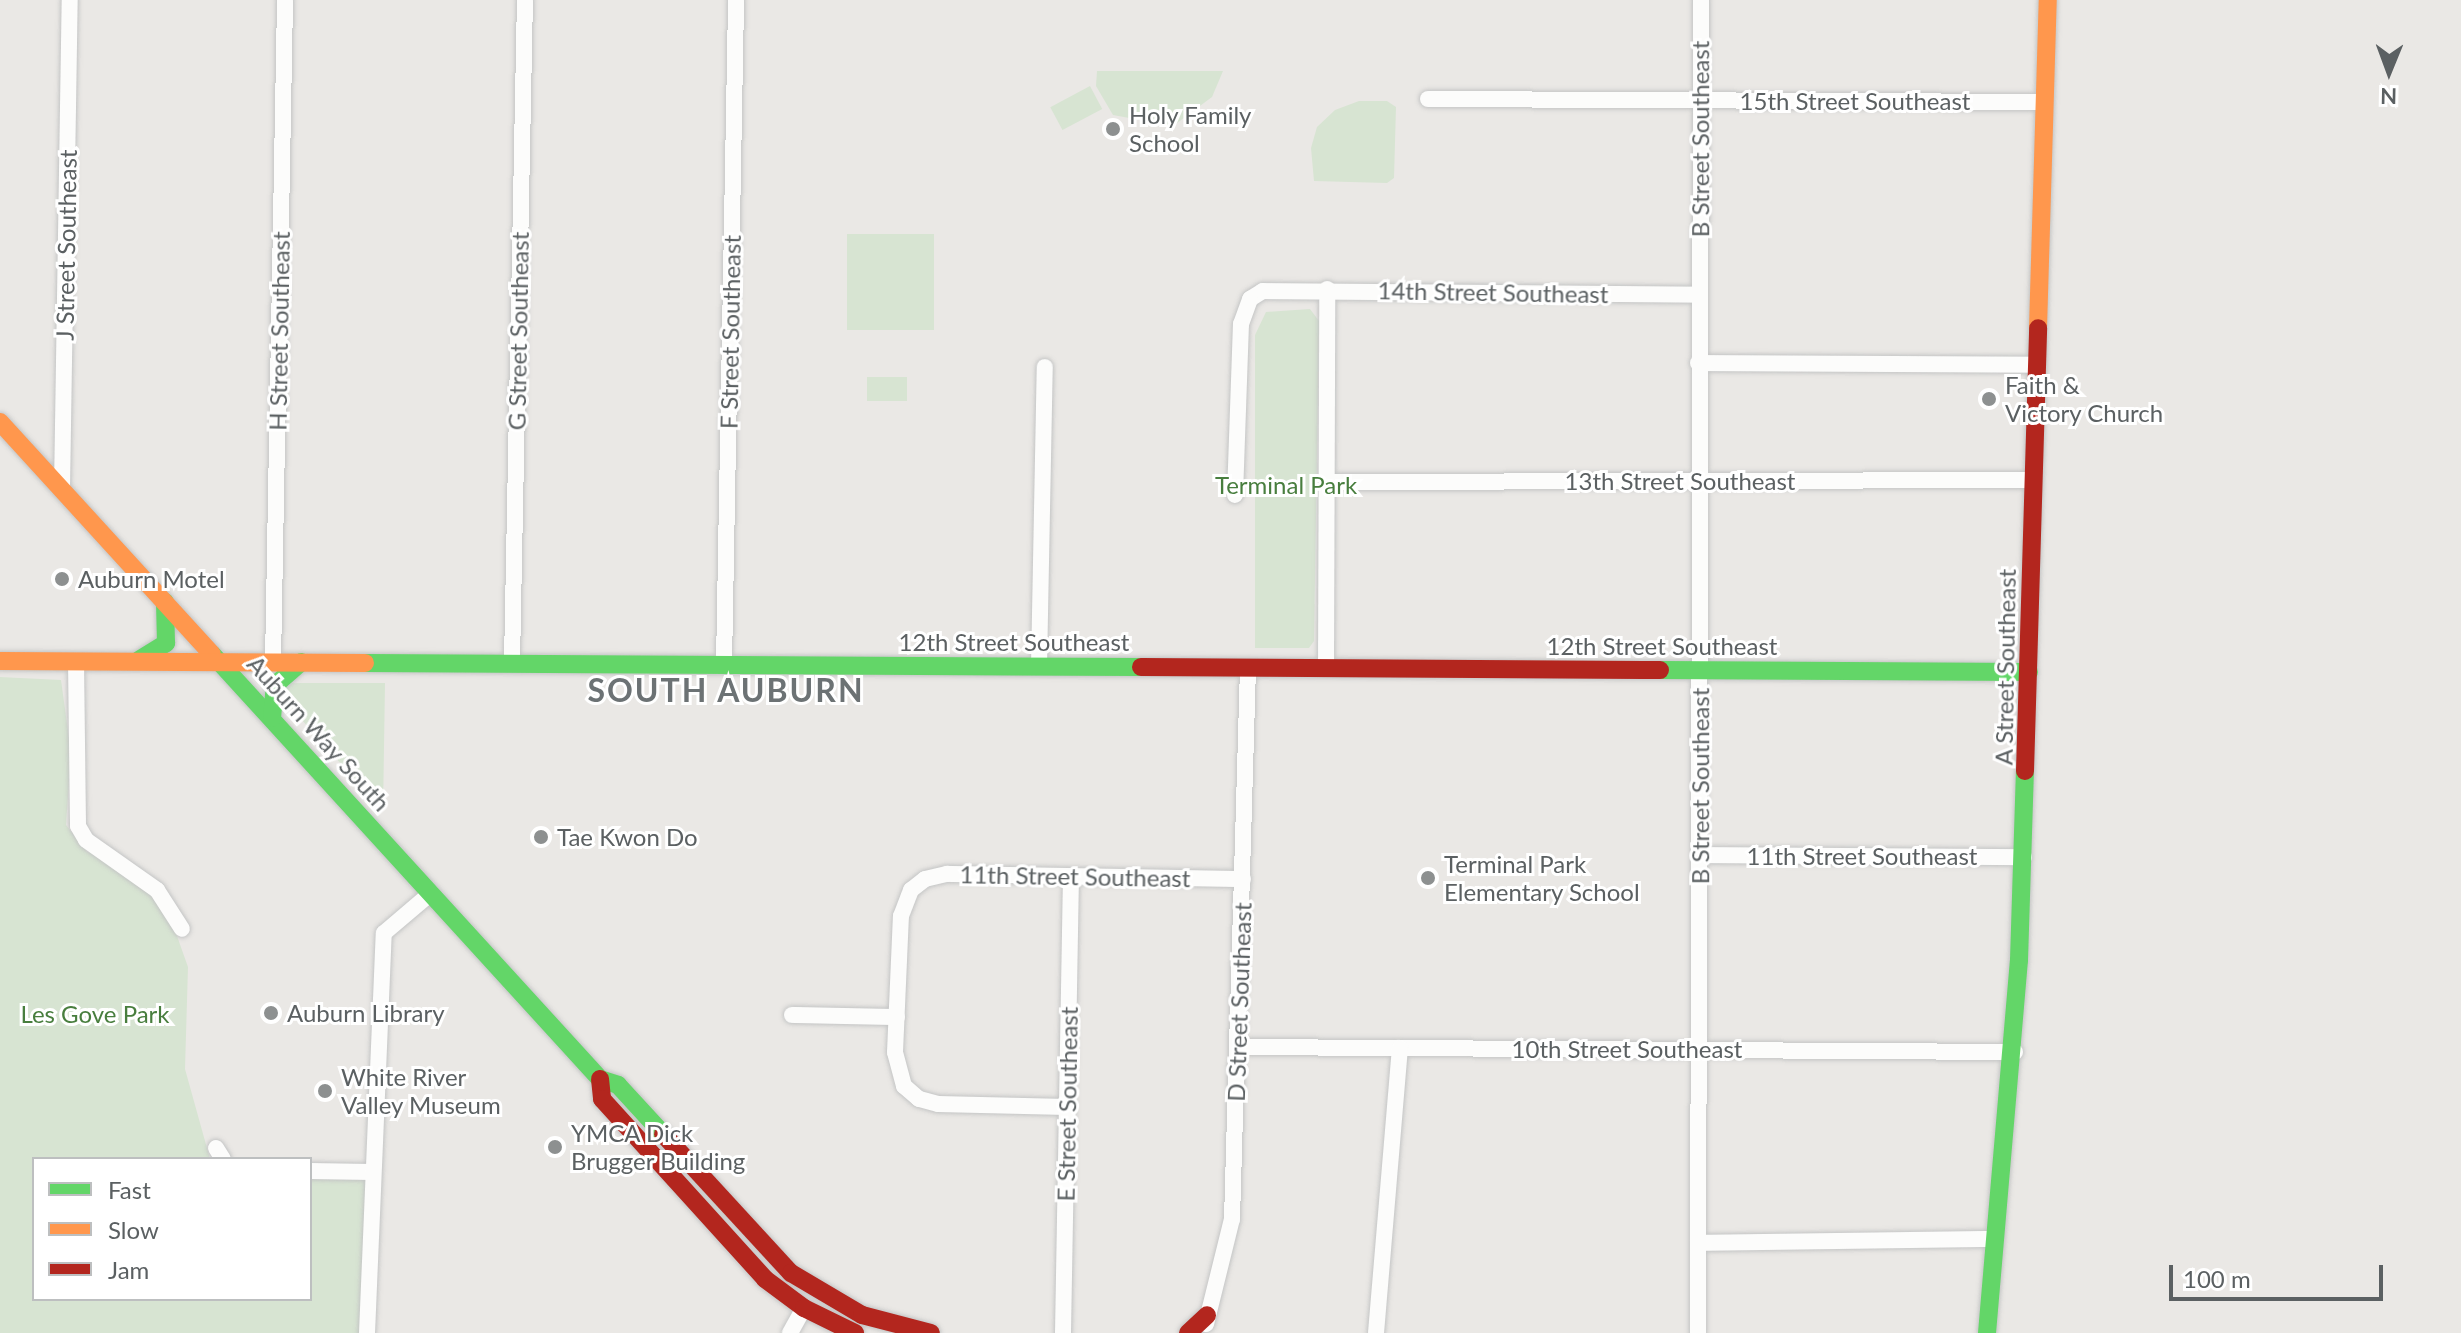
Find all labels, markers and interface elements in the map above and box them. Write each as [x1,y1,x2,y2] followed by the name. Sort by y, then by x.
[2349,32,2429,112] north arrow
[1686,41,1714,237] street label: B Street Southeast
[2380,83,2397,110] text: N
[1740,87,1970,115] street label: 15th Street Southeast
[1129,101,1252,157] place label: Holy Family School
[1104,120,1122,138] marker: Holy Family School
[50,149,82,341] street label: J Street Southeast
[263,231,295,431] street label: H Street Southeast
[502,231,534,431] street label: G Street Southeast
[714,234,746,430] street label: F Street Southeast
[1377,276,1609,308] street label: 14th Street Southeast
[2005,371,2164,427] place label: Faith & Victory Church
[1980,390,1998,408] marker: Faith & Victory Church
[1565,467,1795,495] street label: 13th Street Southeast
[1215,471,1357,499] park label: Terminal Park
[78,565,225,593] place label: Auburn Motel
[1989,568,2021,766] street label: A Street Southeast
[53,570,71,588] marker: Auburn Motel
[899,628,1129,656] street label: 12th Street Southeast
[1547,632,1777,660] street label: 12th Street Southeast
[241,649,397,817] street label: Auburn Way South
[587,671,865,709] district label: SOUTH AUBURN
[1686,688,1714,884] street label: B Street Southeast
[557,823,698,851] place label: Tae Kwon Do
[532,828,550,846] marker: Tae Kwon Do
[1747,842,1977,870] street label: 11th Street Southeast
[1444,850,1640,906] place label: Terminal Park Elementary School
[959,860,1191,892] street label: 11th Street Southeast
[1419,869,1437,887] marker: Terminal Park Elementary School
[1221,902,1257,1102] street label: D Street Southeast
[287,999,445,1027] place label: Auburn Library
[20,1000,170,1028] park label: Les Gove Park
[262,1004,280,1022] marker: Auburn Library
[1051,1006,1083,1202] street label: E Street Southeast
[1512,1035,1742,1063] street label: 10th Street Southeast
[341,1063,501,1119] place label: White River Valley Museum
[316,1082,334,1100] marker: White River Valley Museum
[571,1119,746,1175] place label: YMCA Dick Brugger Building
[546,1138,564,1156] marker: YMCA Dick Brugger Building
[32,1157,312,1301] legend
[108,1175,151,1204] text: Fast
[108,1215,159,1244] text: Slow
[2173,1249,2387,1299] scale bar
[108,1255,149,1284] text: Jam
[2183,1264,2251,1293] text: 100 m

